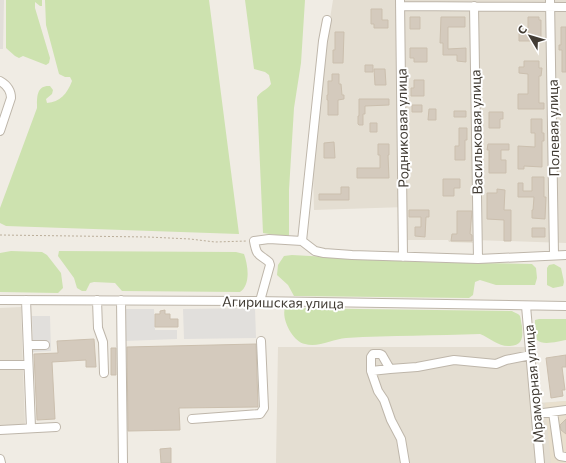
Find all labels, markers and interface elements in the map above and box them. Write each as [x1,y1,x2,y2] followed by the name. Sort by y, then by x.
[510,16,550,56] north arrow
[514,22,529,37] text: С
[392,68,412,188] street label: Родниковая улица
[466,69,486,195] street label: Васильковая улица
[544,79,562,177] street label: Полевая улица
[222,292,344,312] street label: Агиришская улица
[519,324,547,444] street label: Мраморная улица

